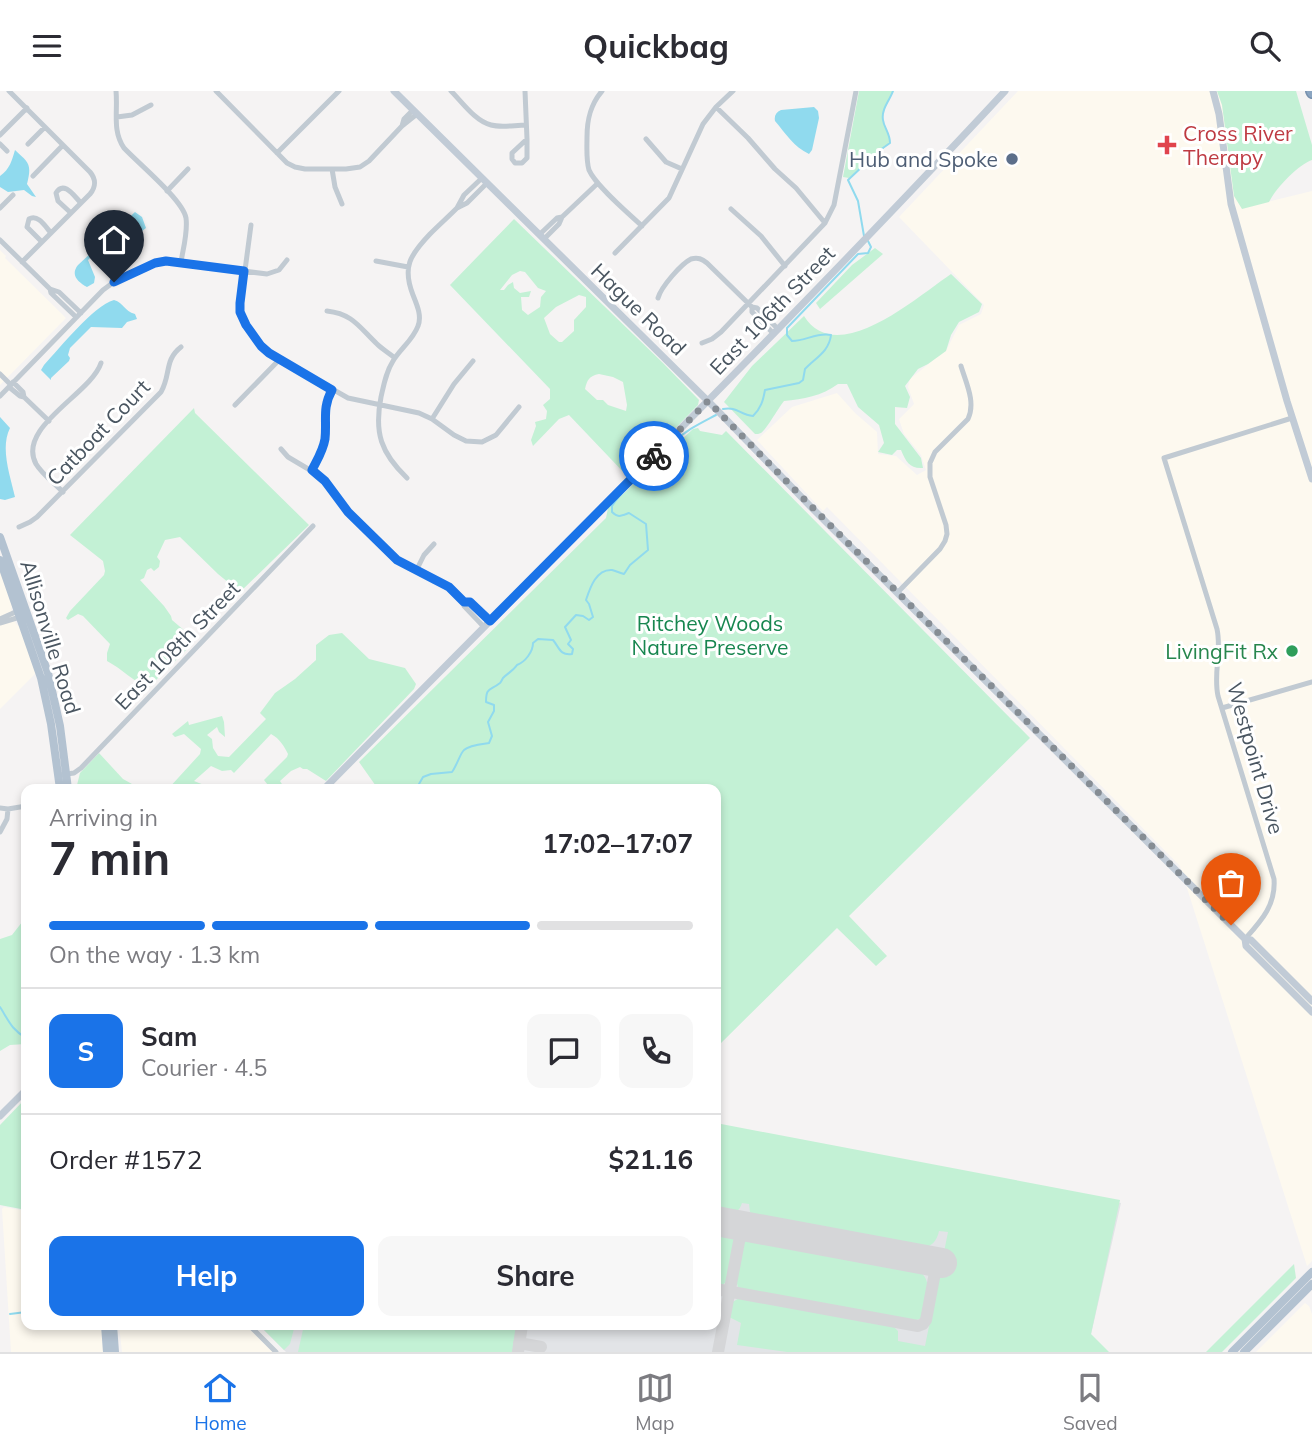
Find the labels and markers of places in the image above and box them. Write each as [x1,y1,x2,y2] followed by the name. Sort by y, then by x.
[1183,120,1293,170] place label: Cross River Therapy
[1157,135,1177,155] marker: Cross River Therapy
[849,146,998,172] place label: Hub and Spoke
[1004,151,1020,167] marker: Hub and Spoke
[84,210,144,282] pin
[1165,638,1278,664] place label: LivingFit Rx
[1284,643,1300,659] marker: LivingFit Rx
[1201,853,1261,925] pin

